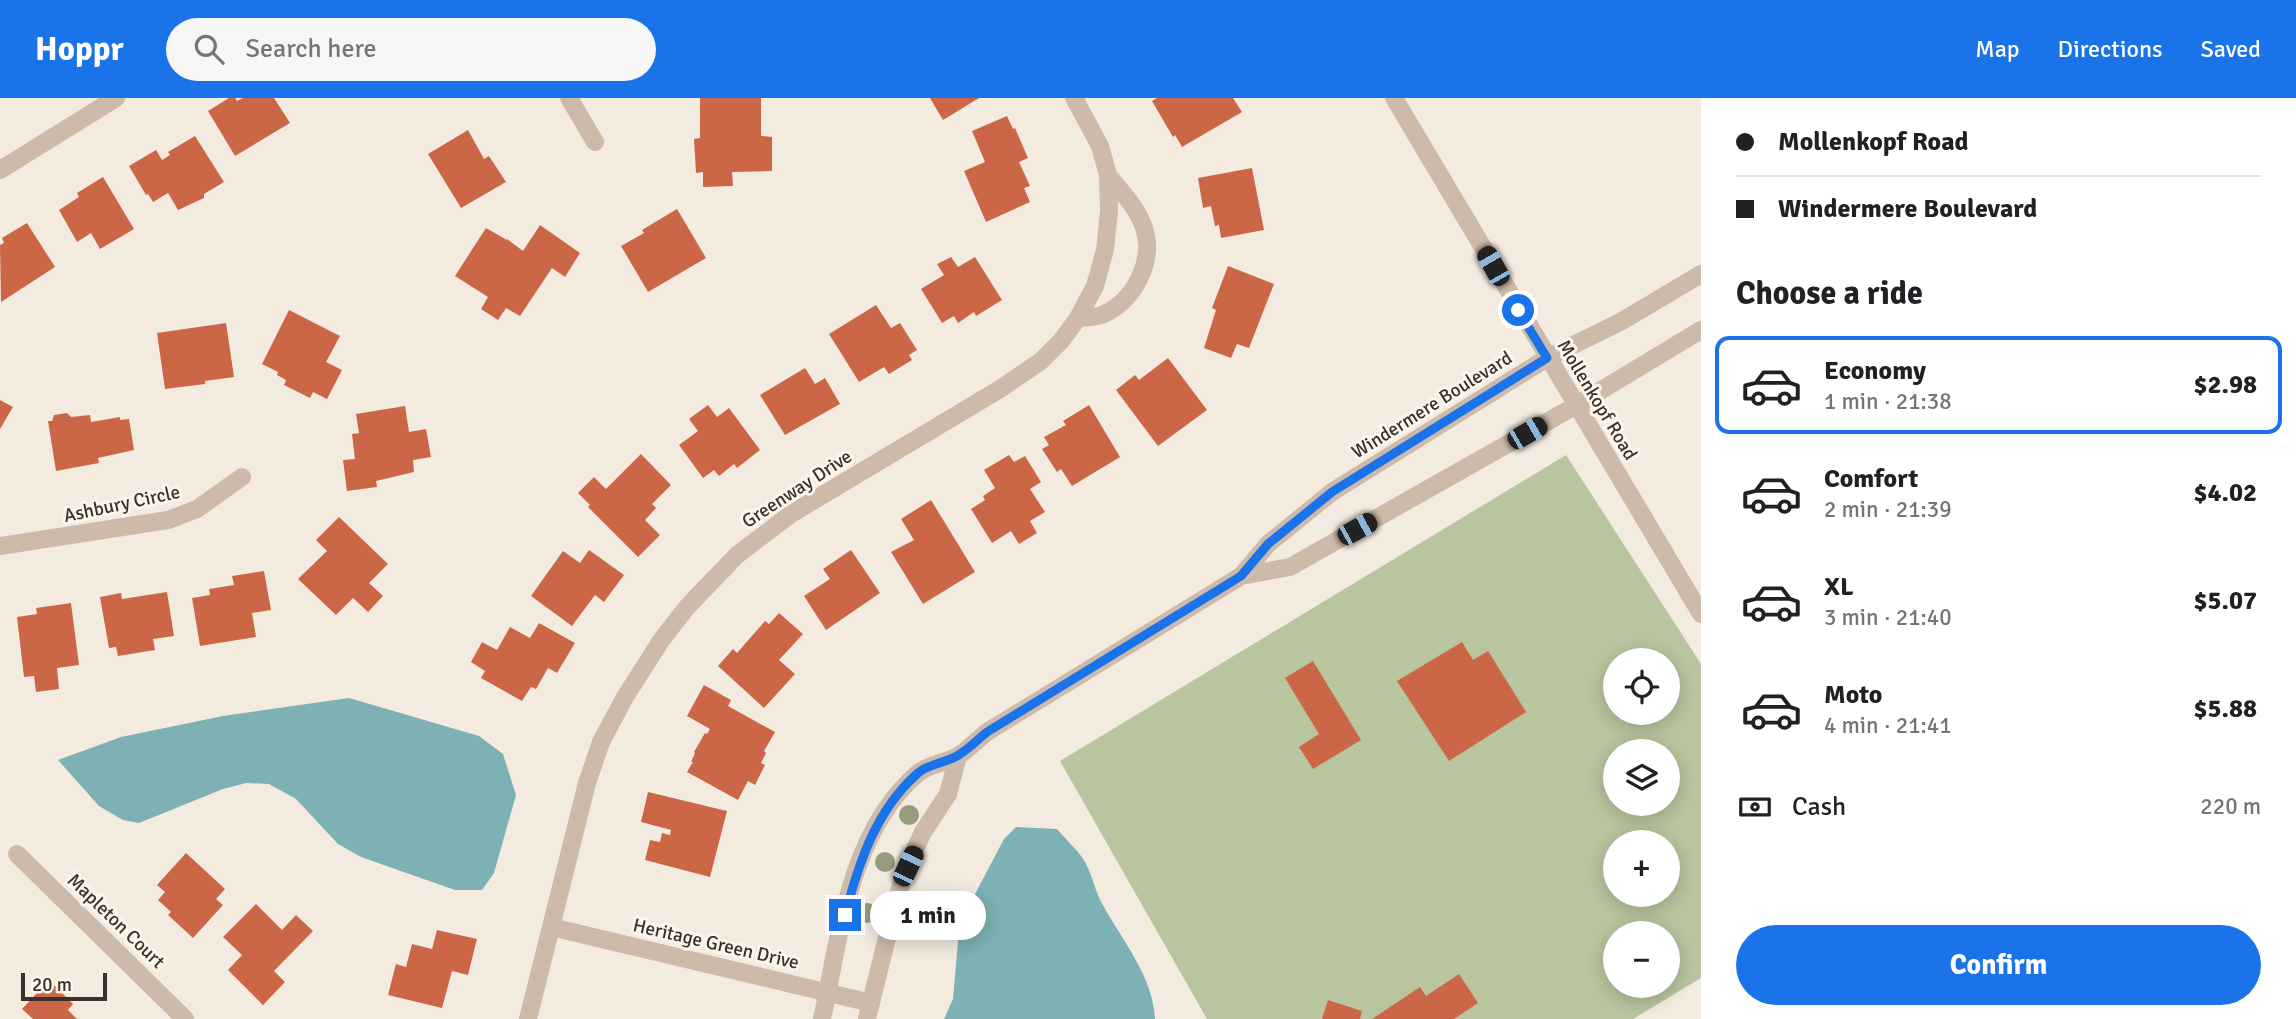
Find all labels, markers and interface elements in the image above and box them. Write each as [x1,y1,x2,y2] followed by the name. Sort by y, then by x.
[166,18,656,81] search box
[35,29,124,70] text: Hoppr
[190,30,228,68] icon: search
[246,33,377,65] text: Search here
[1975,34,2020,64] text: Map
[2058,34,2163,64] text: Directions
[2201,34,2261,64] text: Saved
[1778,126,1968,158] text: Mollenkopf Road
[1778,193,2037,225] text: Windermere Boulevard
[1474,243,1513,289] car
[1736,274,1923,313] text: Choose a ride
[1502,294,1534,326] route start
[1552,335,1642,465] street label: Mollenkopf Road
[1347,346,1517,464] street label: Windermere Boulevard
[1740,354,1803,417] icon: car
[1824,355,1926,387] text: Economy
[2193,369,2257,401] text: $2.98
[1824,387,1952,416] text: 1 min · 21:38
[1504,413,1551,453] car
[737,445,857,533] street label: Greenway Drive
[1740,462,1803,525] icon: car
[1824,463,1918,495] text: Comfort
[2193,477,2257,509] text: $4.02
[62,480,182,528] street label: Ashbury Circle
[1824,495,1952,524] text: 2 min · 21:39
[1334,510,1381,548] car
[1740,570,1803,633] icon: car
[1824,571,1854,603] text: XL
[2193,585,2257,617] text: $5.07
[1824,603,1952,632] text: 3 min · 21:40
[1603,648,1680,998] map controls
[1603,648,1680,725] button: locate
[1740,678,1803,741] icon: car
[1824,679,1882,711] text: Moto
[2193,693,2257,725] text: $5.88
[1824,711,1952,740] text: 4 min · 21:41
[1603,739,1680,816] button: layers
[1736,788,1774,826] icon: cash
[1792,791,1846,823] text: Cash
[2200,792,2261,821] text: 220 m
[1603,830,1680,907] button: +
[890,843,927,889] car
[62,868,170,974] street label: Mapleton Court
[870,890,985,940] callout: 1 min
[829,899,861,931] route end
[900,901,956,930] text: 1 min
[631,913,801,975] street label: Heritage Green Drive
[1603,921,1680,998] button: −
[1736,925,2261,1005] button: Confirm
[21,970,107,1002] scale bar
[32,973,72,997] text: 20 m

